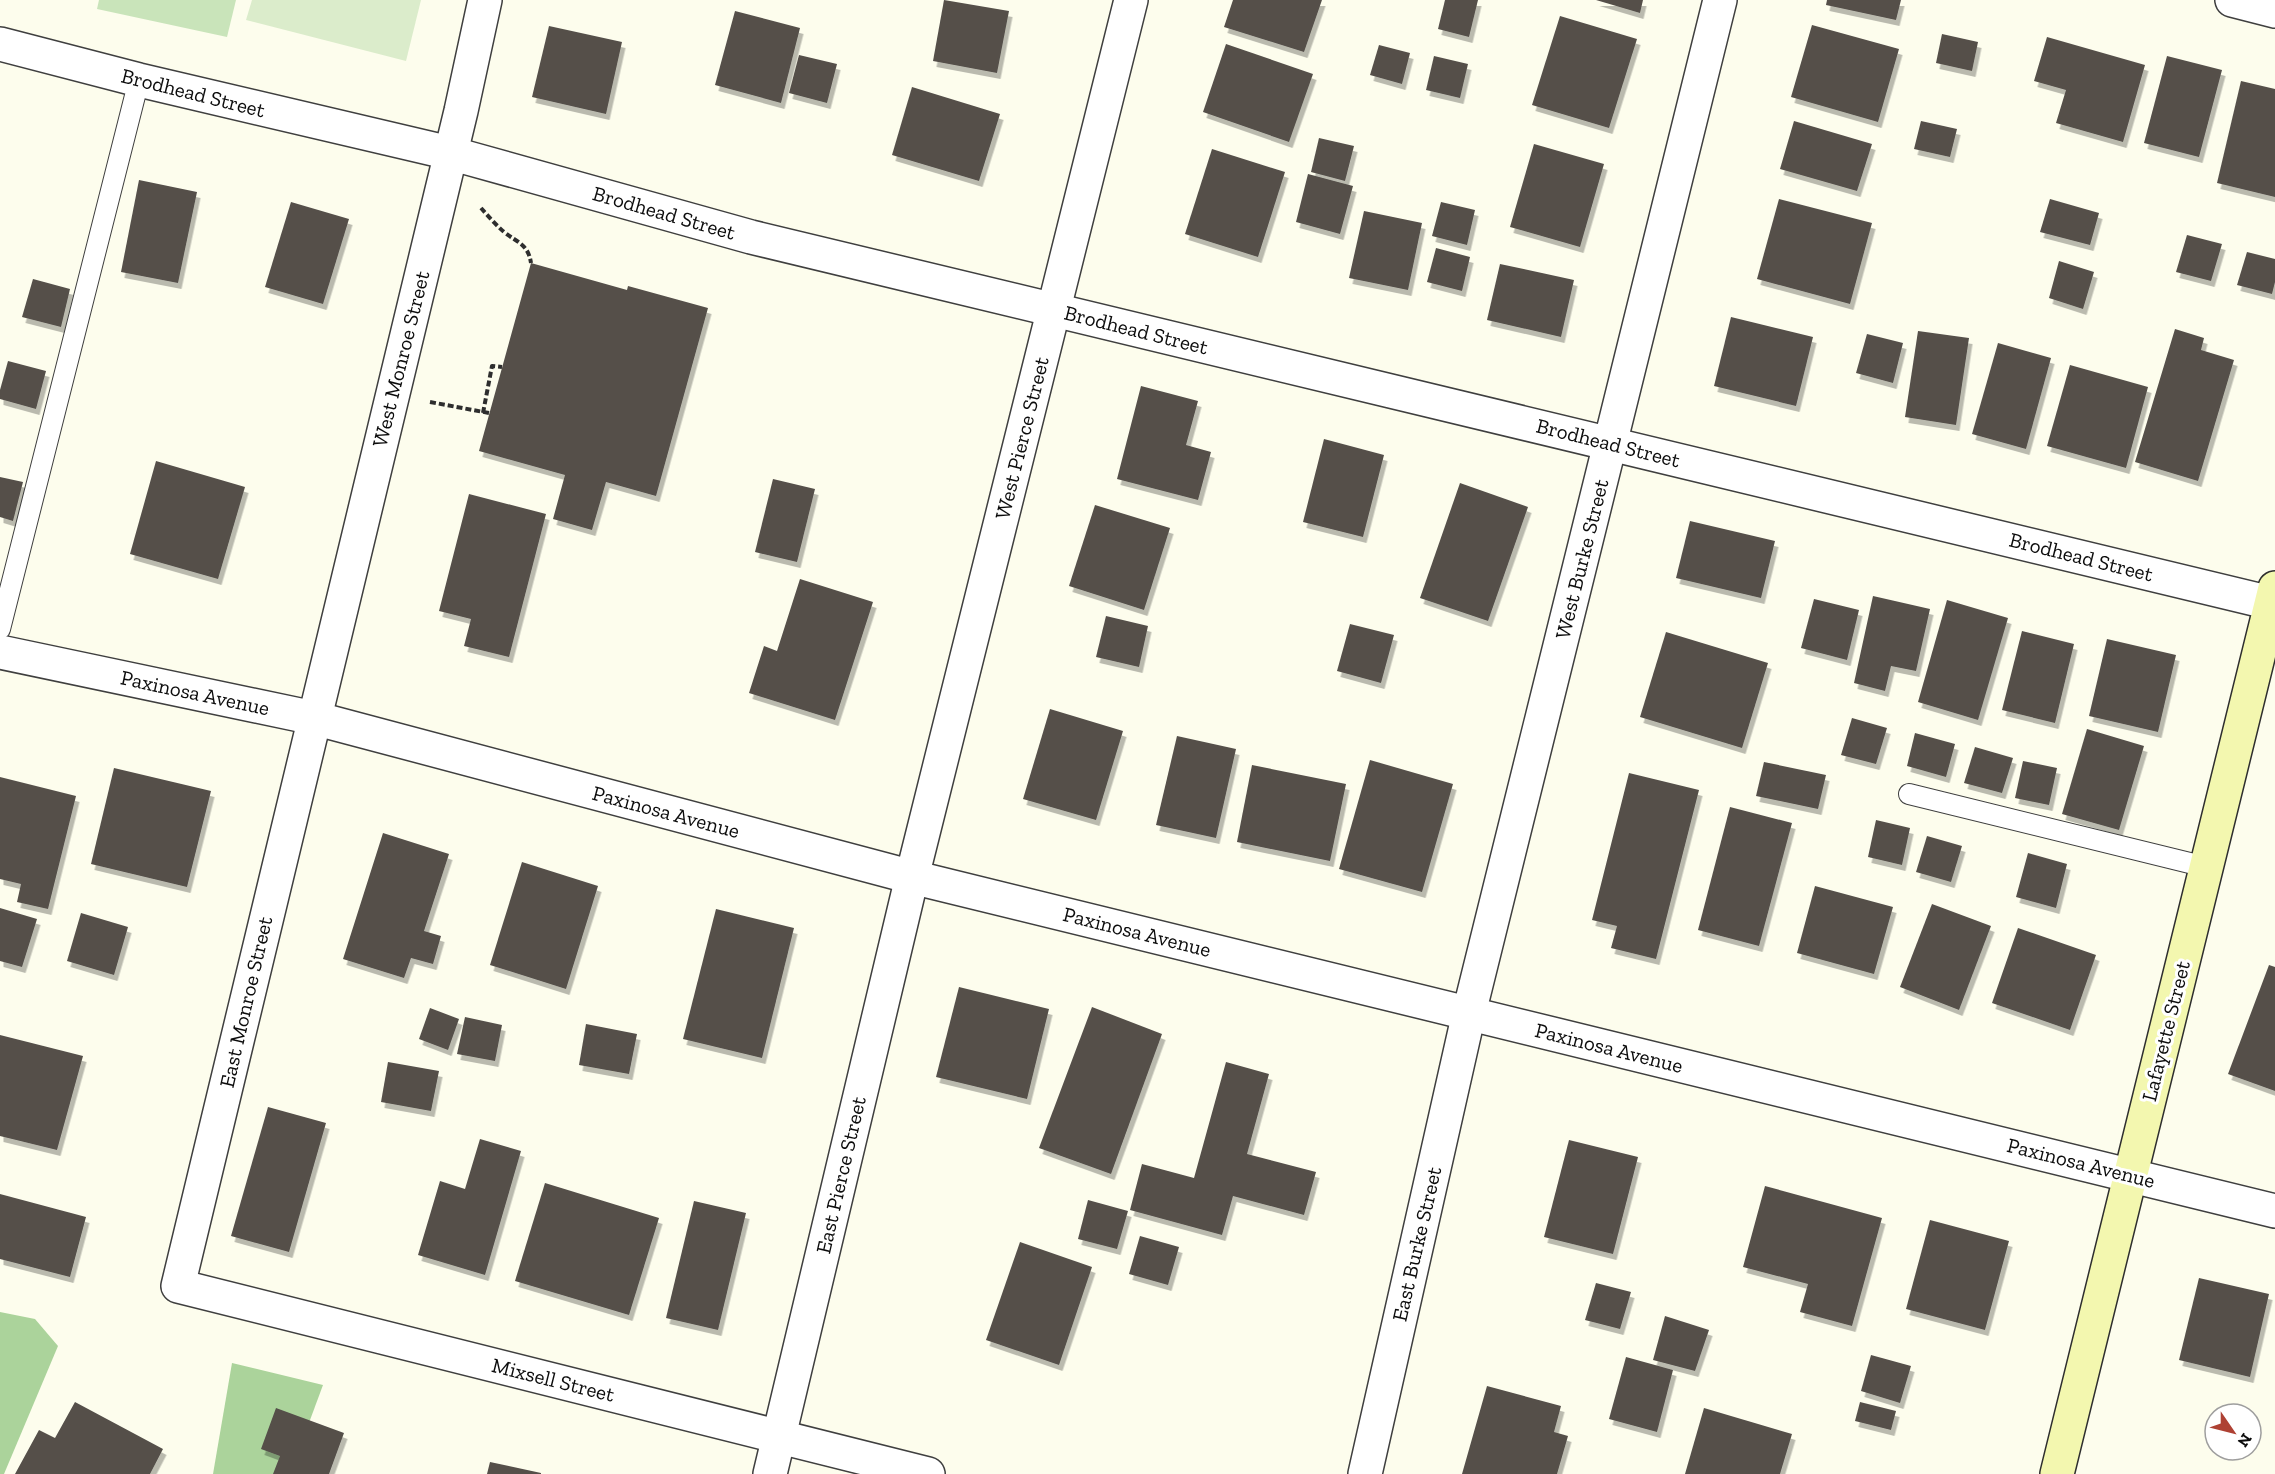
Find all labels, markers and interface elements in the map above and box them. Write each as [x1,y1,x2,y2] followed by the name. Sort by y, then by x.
[119,63,268,122] street label: Brodhead Street
[590,180,739,245] street label: Brodhead Street
[367,268,435,450] street label: West Monroe Street
[1062,300,1211,359] street label: Brodhead Street
[989,354,1054,522] street label: West Pierce Street
[1534,413,1683,472] street label: Brodhead Street
[1550,476,1614,641] street label: West Burke Street
[2007,527,2156,586] street label: Brodhead Street
[118,665,272,721] street label: Paxinosa Avenue
[590,780,743,843] street label: Paxinosa Avenue
[1061,901,1214,962] street label: Paxinosa Avenue
[214,914,277,1090] street label: East Monroe Street
[2136,958,2195,1104] street label: Lafayette Street
[1533,1017,1686,1078] street label: Paxinosa Avenue
[810,1094,871,1256] street label: East Pierce Street
[2005,1132,2158,1193] street label: Paxinosa Avenue
[1387,1164,1447,1324] street label: East Burke Street
[489,1352,617,1407] street label: Mixsell Street
[2203,1402,2263,1462] north arrow
[2234,1430,2256,1451] text: N

